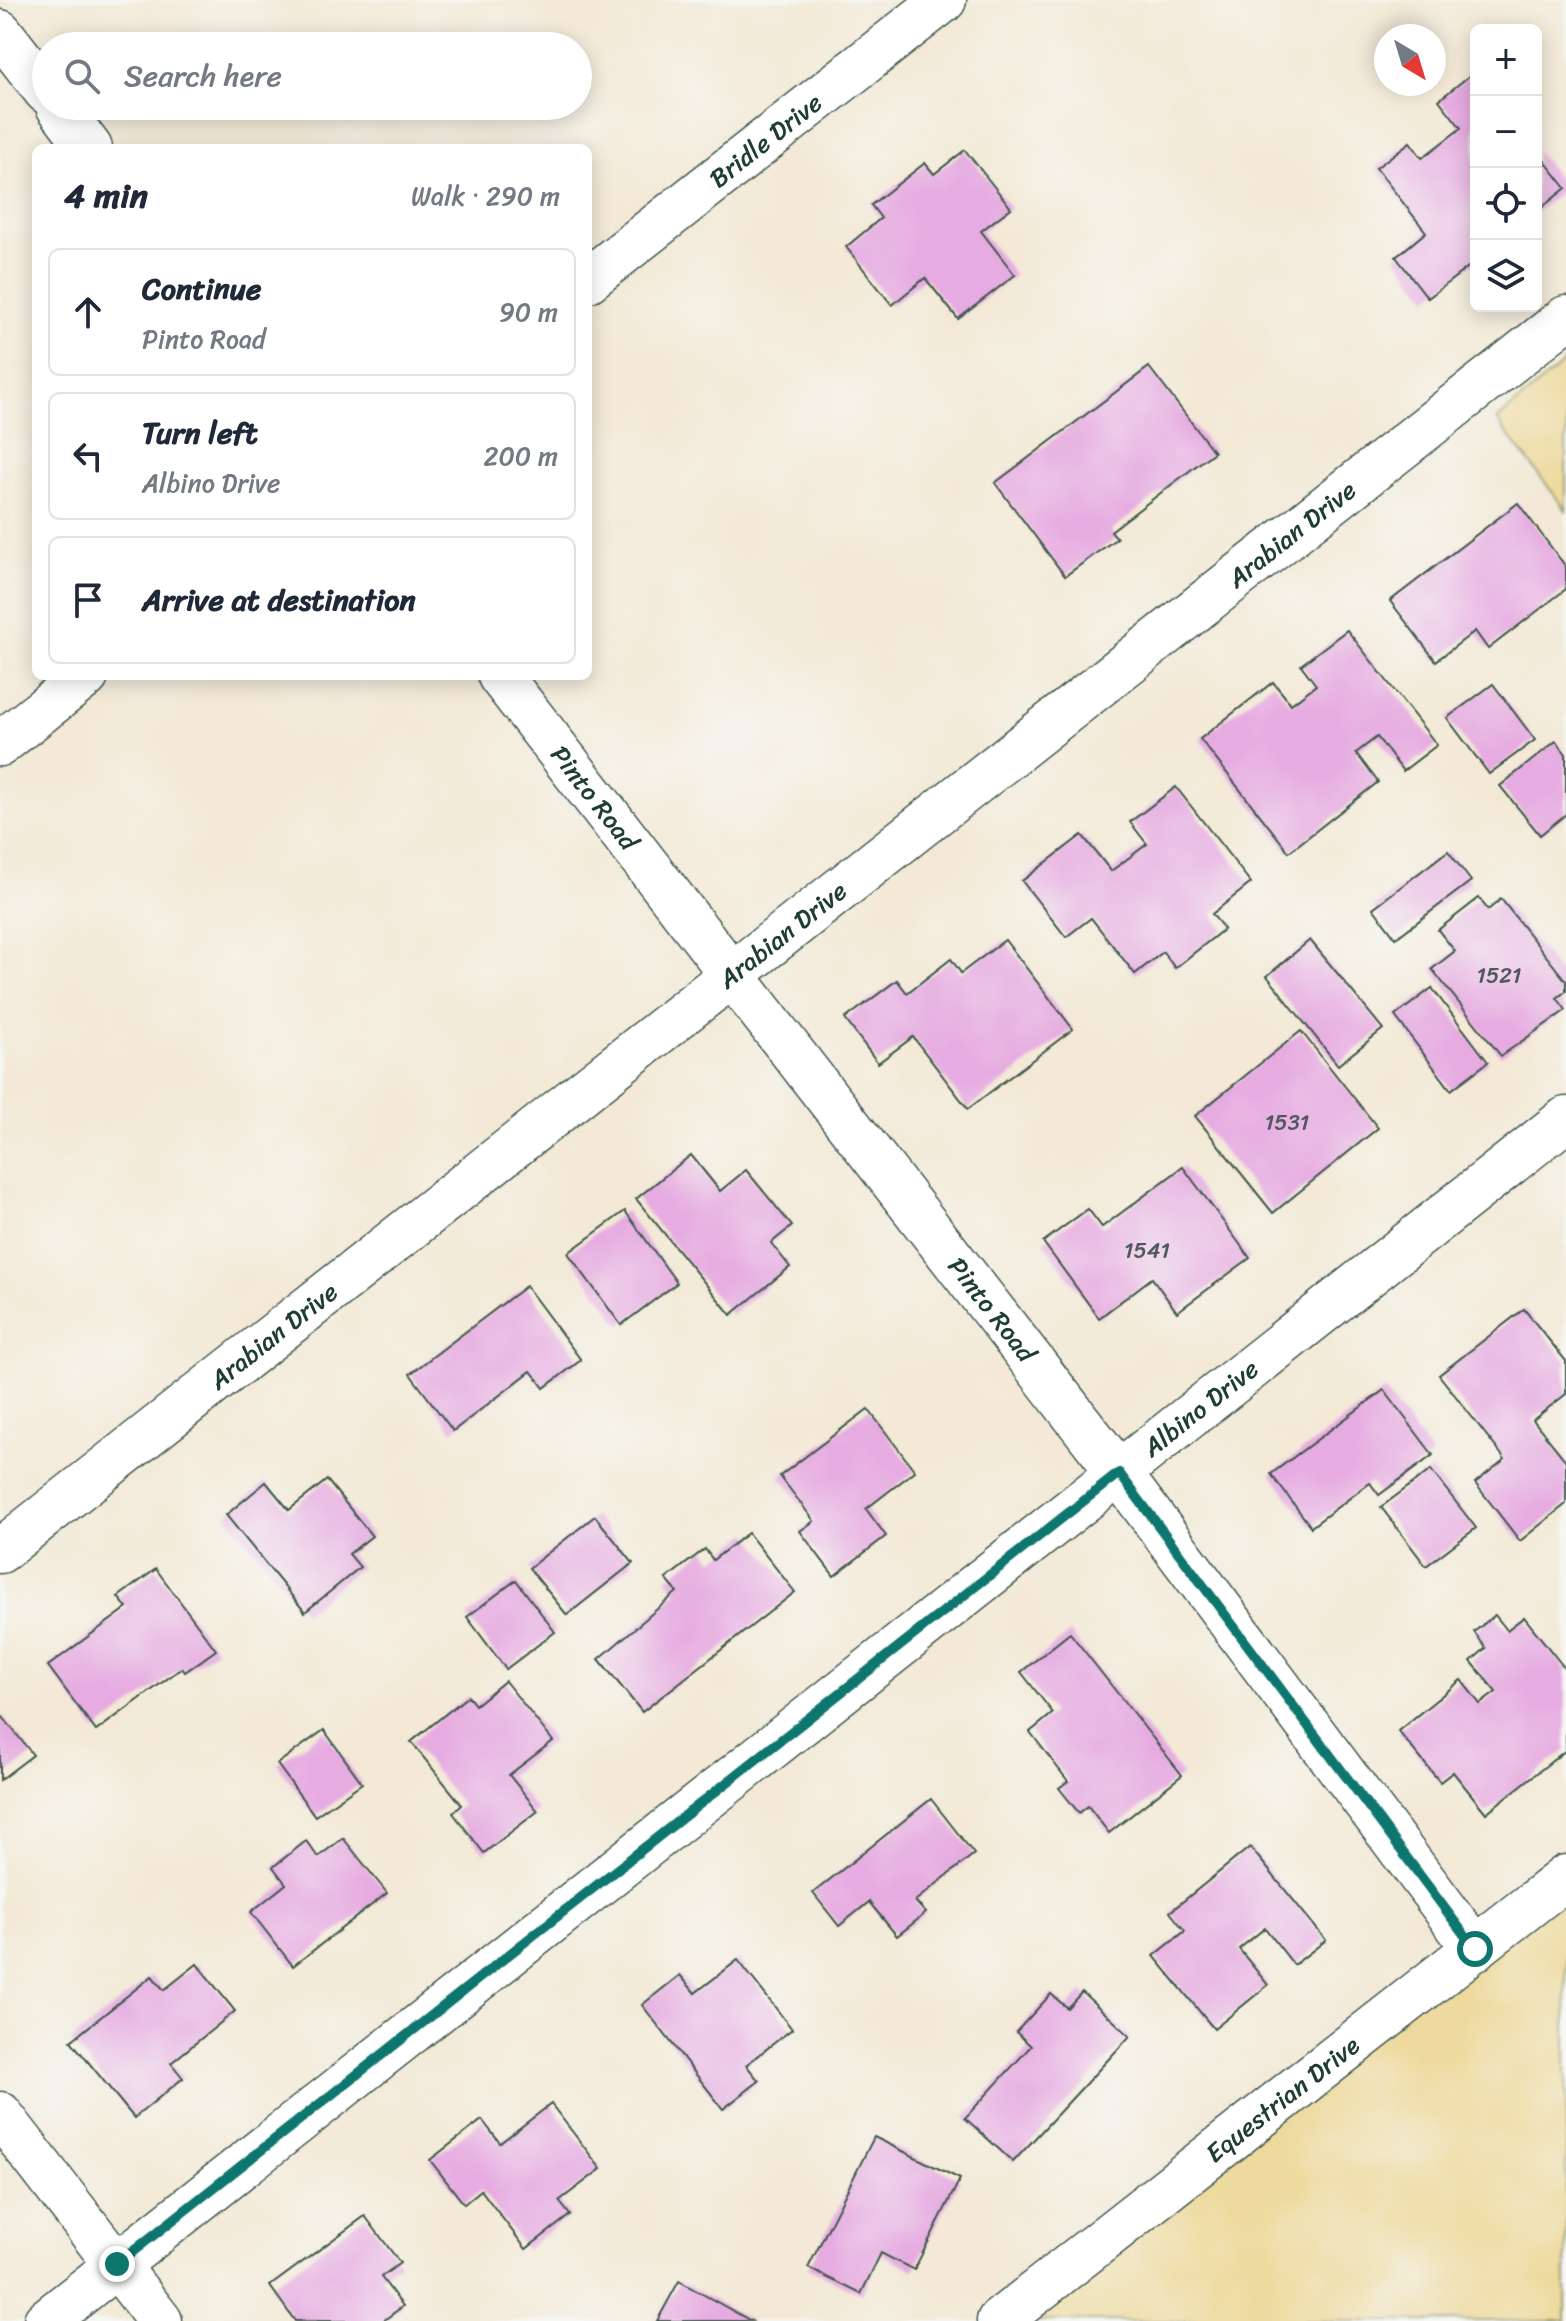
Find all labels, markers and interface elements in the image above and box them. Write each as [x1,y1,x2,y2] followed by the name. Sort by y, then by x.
[1374,24,1446,96] north arrow
[1470,24,1542,312] map controls
[1470,24,1542,96] button: +
[32,32,592,120] search box
[124,49,282,103] text: Search here
[60,54,104,98] icon: search
[699,81,833,200] street label: Bridle Drive
[1470,96,1542,168] button: −
[64,166,148,226] text: 4 min
[1470,168,1542,240] button: locate
[411,173,560,219] text: Walk · 290 m
[1470,240,1542,312] button: layers
[142,262,261,316] text: Continue
[499,289,558,335] text: 90 m
[66,290,110,334] icon: ahead
[142,316,266,362] text: Pinto Road
[142,406,258,460] text: Turn left
[483,433,558,479] text: 200 m
[66,434,110,478] icon: left
[142,460,280,506] text: Albino Drive
[1216,468,1367,601] street label: Arabian Drive
[142,573,416,627] text: Arrive at destination
[66,578,110,622] icon: arrive
[538,735,652,862] street label: Pinto Road
[707,869,858,1001] street label: Arabian Drive
[1476,956,1522,995] house number: 1521
[1265,1103,1309,1142] house number: 1531
[1124,1231,1170,1270] house number: 1541
[936,1246,1049,1374] street label: Pinto Road
[198,1270,348,1402] street label: Arabian Drive
[1131,1347,1269,1470] street label: Albino Drive
[1457,1931,1493,1967] route start
[1195,2023,1370,2175] street label: Equestrian Drive
[99,2246,135,2282] route end

